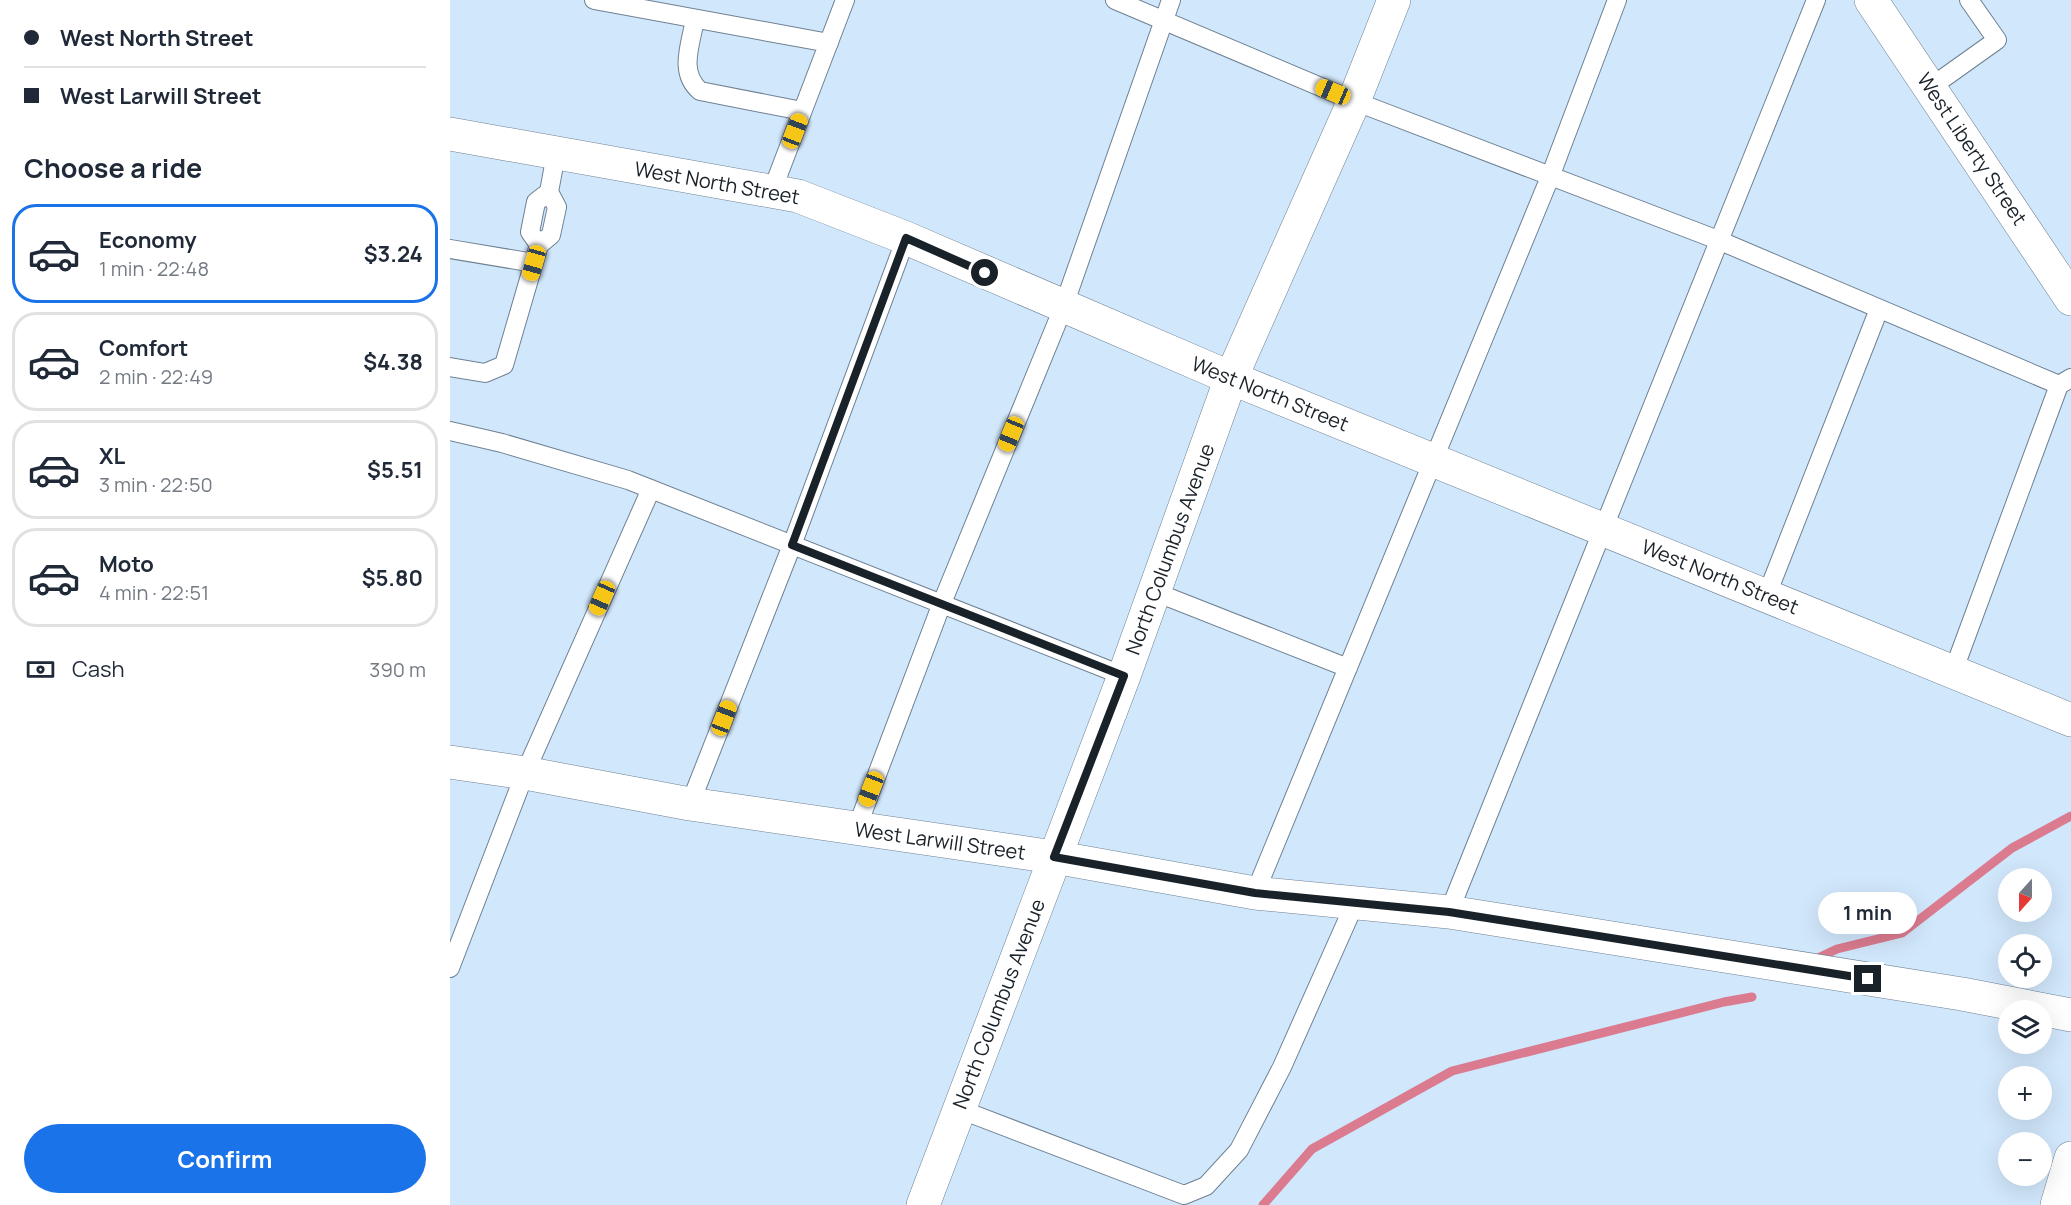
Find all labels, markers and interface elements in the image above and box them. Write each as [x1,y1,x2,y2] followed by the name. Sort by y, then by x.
[60,23,254,53] text: West North Street
[1911,67,2033,230] street label: West Liberty Street
[1313,77,1353,107] car
[60,81,262,111] text: West Larwill Street
[780,111,810,151] car
[24,149,202,186] text: Choose a ride
[632,155,802,210] street label: West North Street
[99,225,197,255] text: Economy
[27,227,81,281] icon: car
[364,239,423,269] text: $3.24
[520,243,548,283] car
[99,255,209,282] text: 1 min · 22:48
[971,259,998,286] route start
[99,333,188,363] text: Comfort
[27,335,81,389] icon: car
[363,347,423,377] text: $4.38
[1188,350,1353,437] street label: West North Street
[99,363,213,390] text: 2 min · 22:49
[996,414,1026,454] car
[1119,439,1220,658] street label: North Columbus Avenue
[99,441,125,471] text: XL
[27,443,81,497] icon: car
[367,455,423,485] text: $5.51
[99,471,213,498] text: 3 min · 22:50
[1638,533,1803,620] street label: West North Street
[99,549,154,579] text: Moto
[27,551,81,605] icon: car
[362,563,423,593] text: $5.80
[586,578,618,618] car
[99,579,209,606] text: 4 min · 22:51
[24,653,57,686] icon: cash
[72,654,125,684] text: Cash
[369,656,426,683] text: 390 m
[709,698,739,738] car
[856,769,886,809] car
[853,815,1027,866] street label: West Larwill Street
[1998,868,2052,922] north arrow
[1998,868,2052,1186] map controls
[1818,892,1918,934] callout: 1 min
[946,895,1051,1113] street label: North Columbus Avenue
[1843,899,1892,926] text: 1 min
[1998,934,2052,988] button: locate
[1854,965,1881,992] route end
[1998,1000,2052,1054] button: layers
[1998,1066,2052,1120] button: +
[24,1124,426,1193] button: Confirm
[1998,1132,2052,1186] button: −

